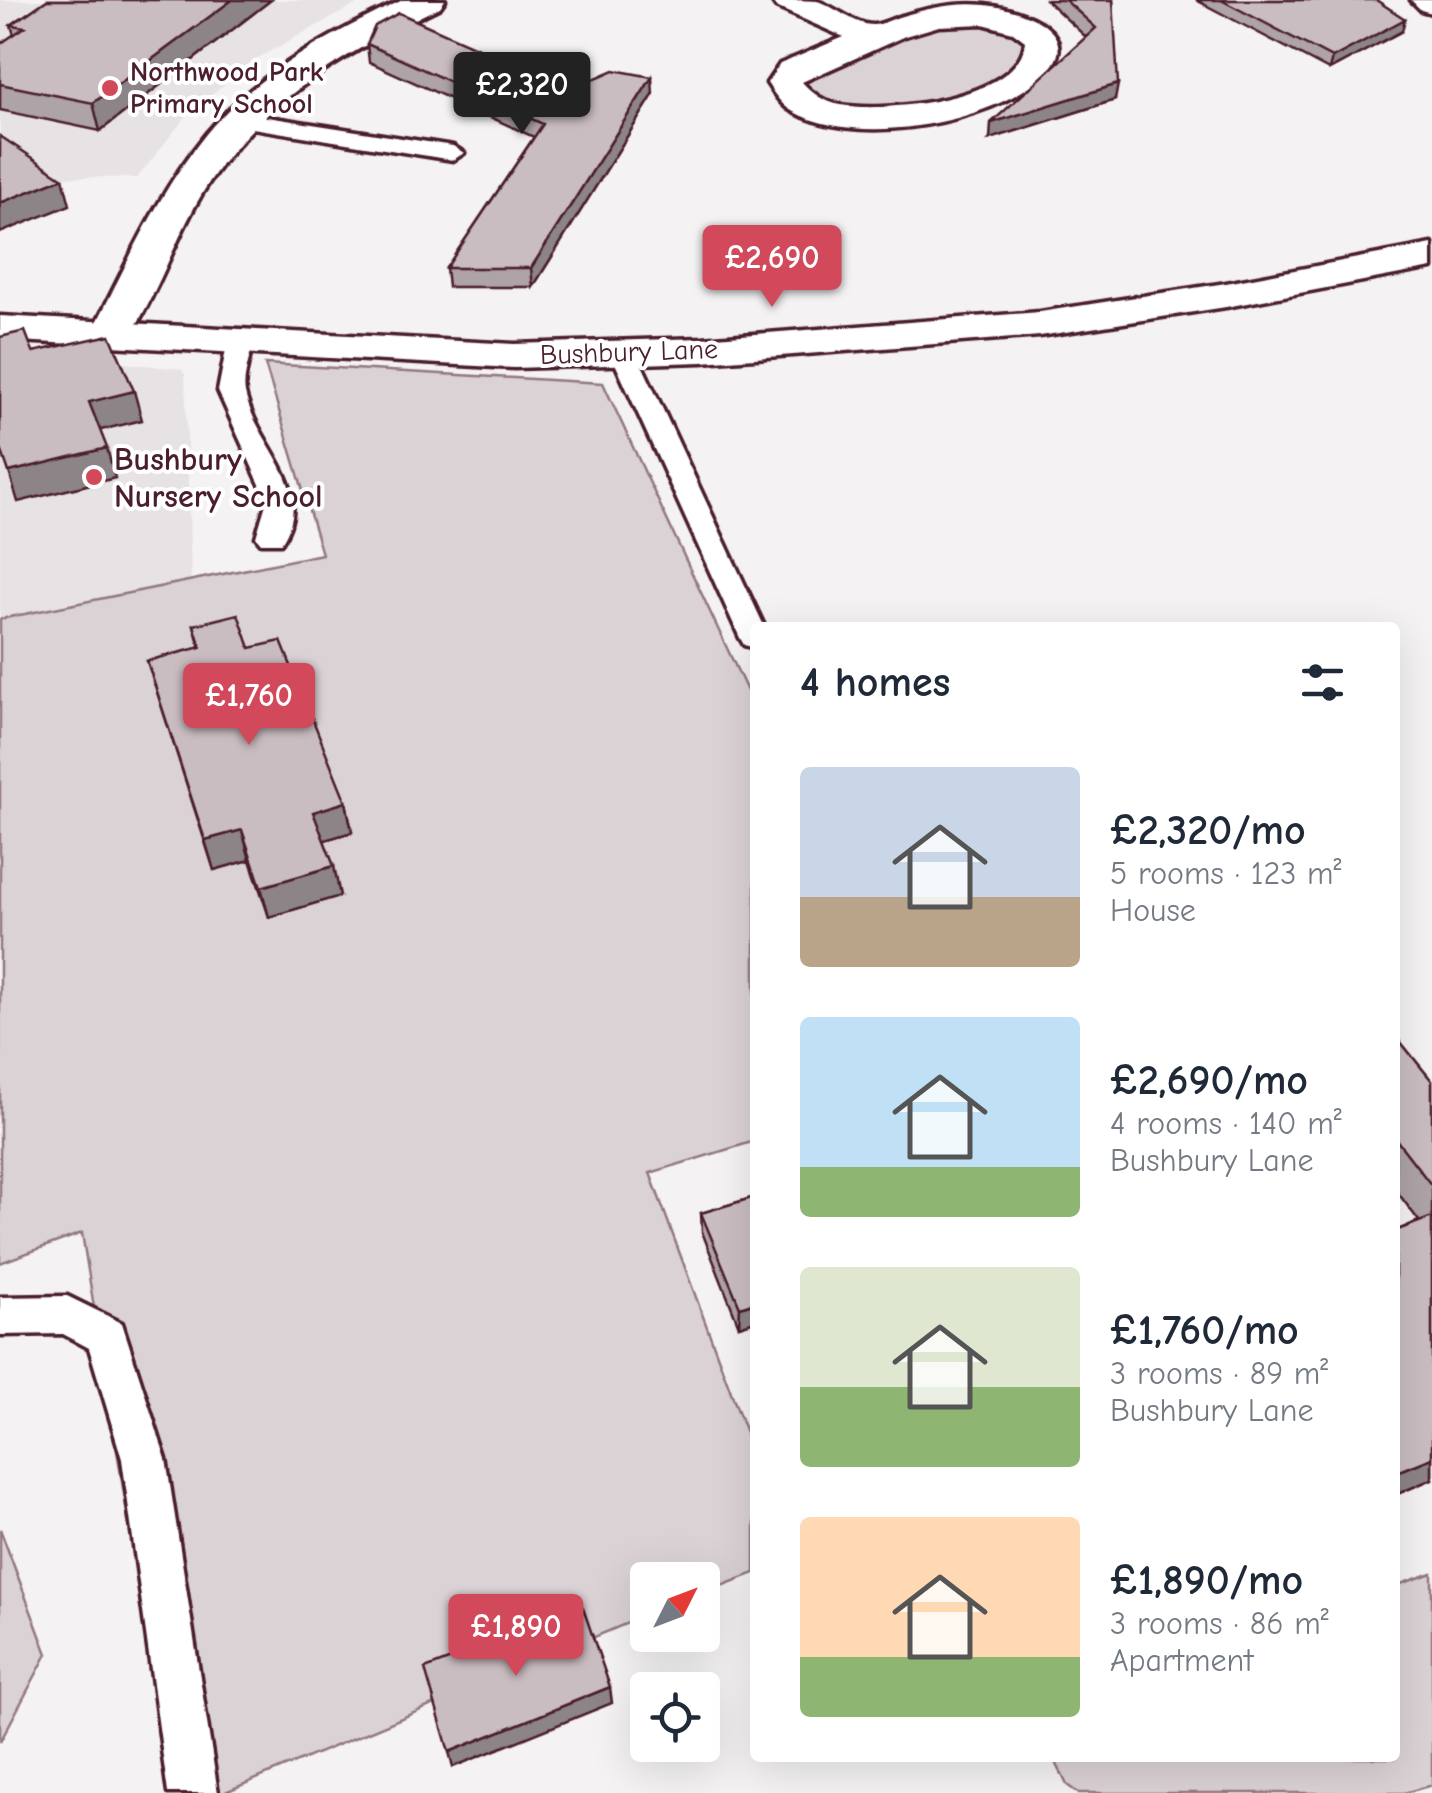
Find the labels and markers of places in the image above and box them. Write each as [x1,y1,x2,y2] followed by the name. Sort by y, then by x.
[441,52,603,137] pin: £2,320
[130,56,324,120] place label: Northwood Park Primary School
[99,77,121,99] marker: Northwood Park Primary School
[691,225,853,310] pin: £2,690
[114,441,323,515] place label: Bushbury Nursery School
[83,466,105,488] marker: Bushbury Nursery School
[168,663,330,748] pin: £1,760
[435,1594,597,1679] pin: £1,890

